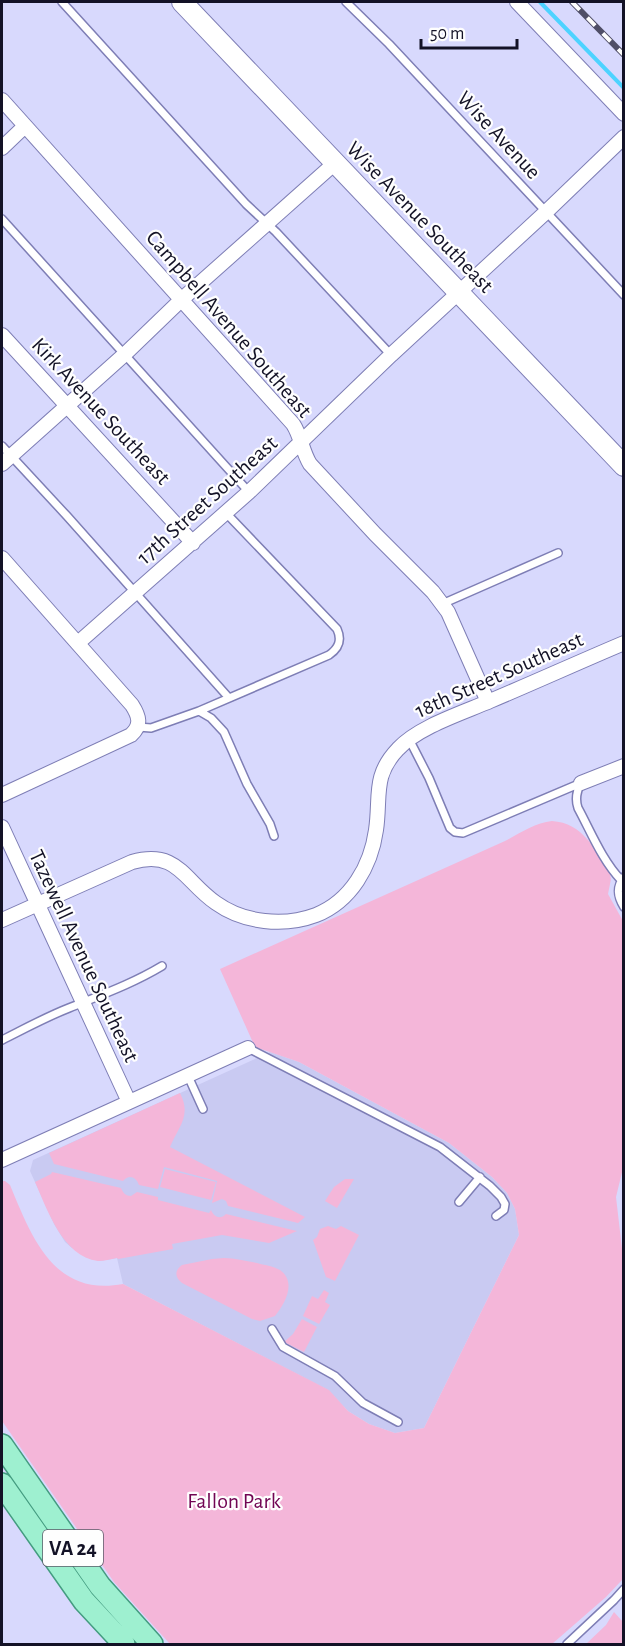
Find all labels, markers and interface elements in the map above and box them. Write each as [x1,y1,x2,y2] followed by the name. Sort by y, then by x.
[421,12,517,50] scale bar
[430,25,464,43] text: 50 m
[453,87,545,183] street label: Wise Avenue
[342,137,498,297] street label: Wise Avenue Southeast
[142,226,316,422] street label: Campbell Avenue Southeast
[28,333,174,489] street label: Kirk Avenue Southeast
[133,432,281,568] street label: 17th Street Southeast
[412,628,586,722] street label: 18th Street Southeast
[25,847,143,1065] street label: Tazewell Avenue Southeast
[187,1490,281,1512] park label: Fallon Park
[43,1530,103,1566] road number: VA 24

